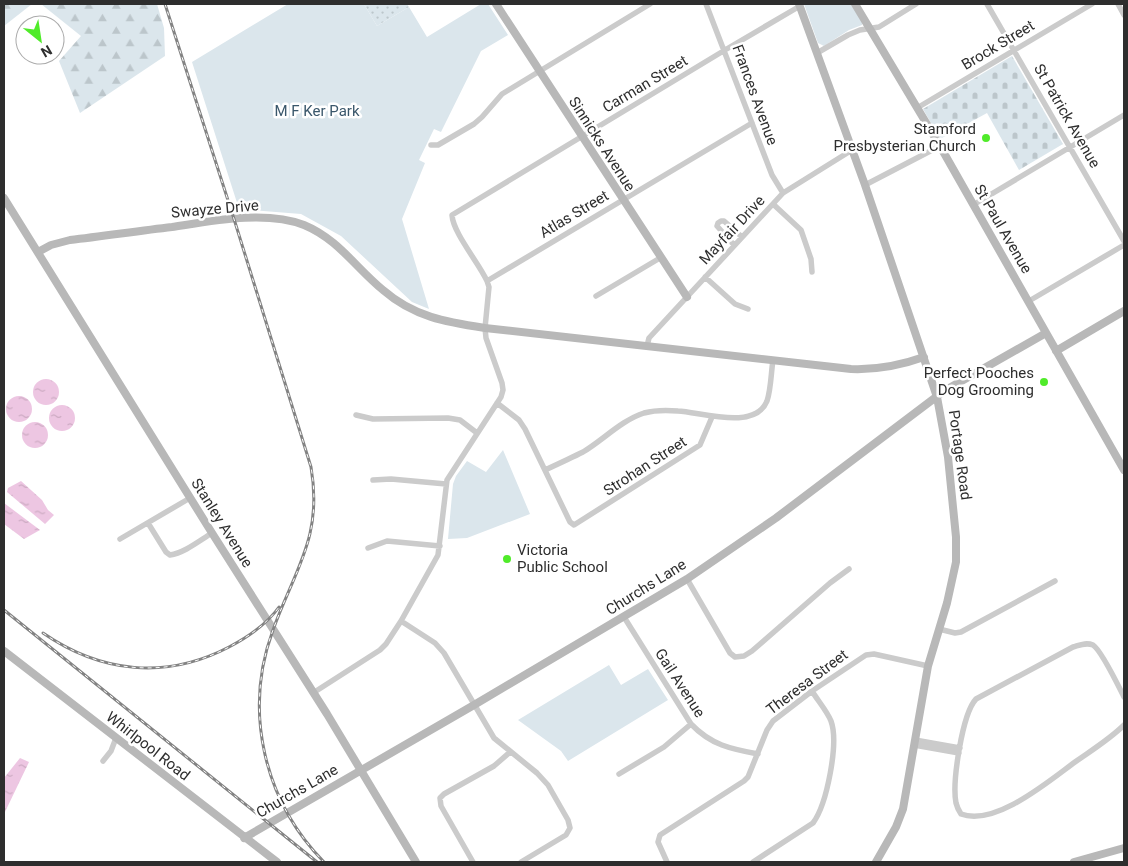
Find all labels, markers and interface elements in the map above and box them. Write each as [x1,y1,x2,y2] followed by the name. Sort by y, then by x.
[15,15,65,65] north arrow
[958,16,1038,74] street label: Brock Street
[38,42,55,61] text: N
[728,42,782,148] street label: Frances Avenue
[599,52,691,116] street label: Carman Street
[1030,61,1104,171] street label: St Patrick Avenue
[565,93,639,195] street label: Sinnicks Avenue
[274,102,360,120] park label: M F Ker Park
[834,120,976,155] place label: Stamford Presbysterian Church
[980,132,992,144] marker: Stamford Presbysterian Church
[970,181,1036,277] street label: St Paul Avenue
[536,186,612,242] street label: Atlas Street
[695,192,769,268] street label: Mayfair Drive
[170,196,260,222] street label: Swayze Drive
[924,364,1034,399] place label: Perfect Pooches Dog Grooming
[1038,376,1050,388] marker: Perfect Pooches Dog Grooming
[945,409,975,501] street label: Portage Road
[600,432,690,500] street label: Strohan Street
[187,475,257,571] street label: Stanley Avenue
[517,541,608,576] place label: Victoria Public School
[501,553,513,565] marker: Victoria Public School
[603,555,690,619] street label: Churchs Lane
[651,645,709,721] street label: Gail Avenue
[763,645,851,718] street label: Theresa Street
[103,708,193,784] street label: Whirlpool Road
[253,760,341,822] street label: Churchs Lane

